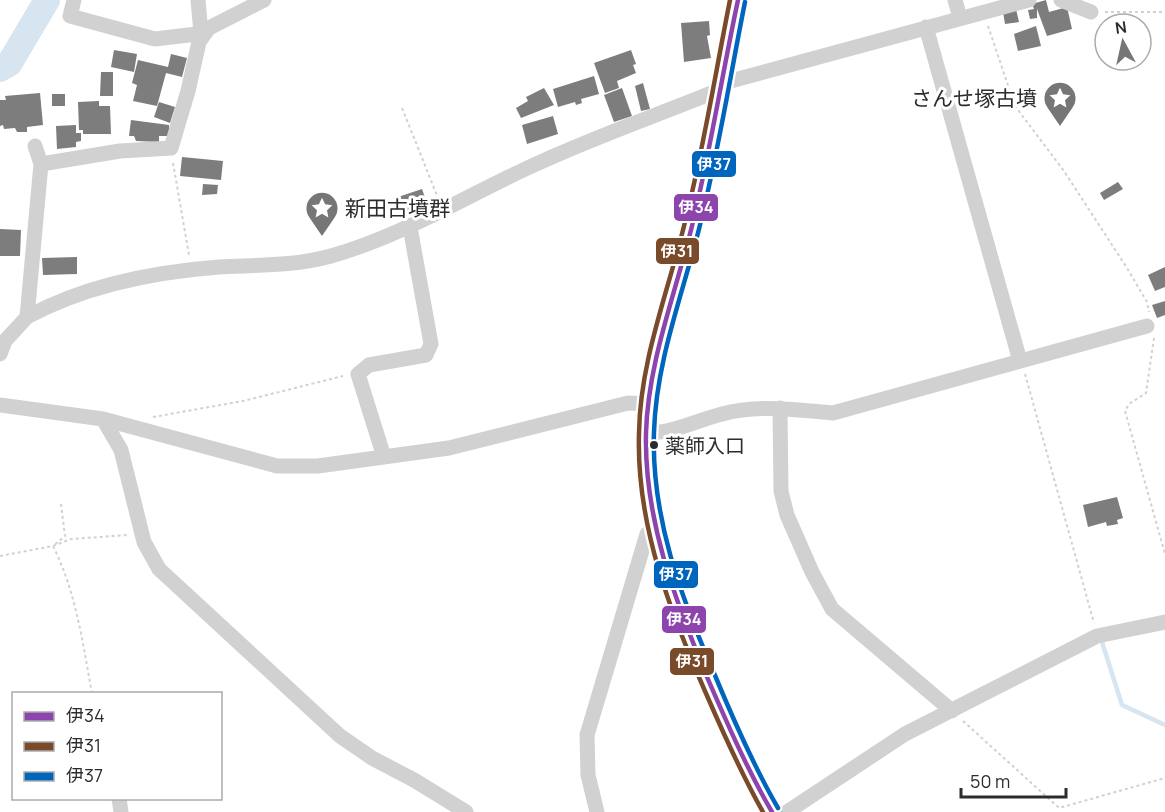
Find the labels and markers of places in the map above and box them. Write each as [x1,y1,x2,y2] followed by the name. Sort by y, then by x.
[1042,80,1078,127] place icon: さんせ塚古墳
[911,84,1037,112] place label: さんせ塚古墳
[304,190,340,237] place icon: 新田古墳群
[345,194,450,222] place label: 新田古墳群
[665,432,745,459] place label: 薬師入口
[648,439,660,451] marker: 薬師入口

